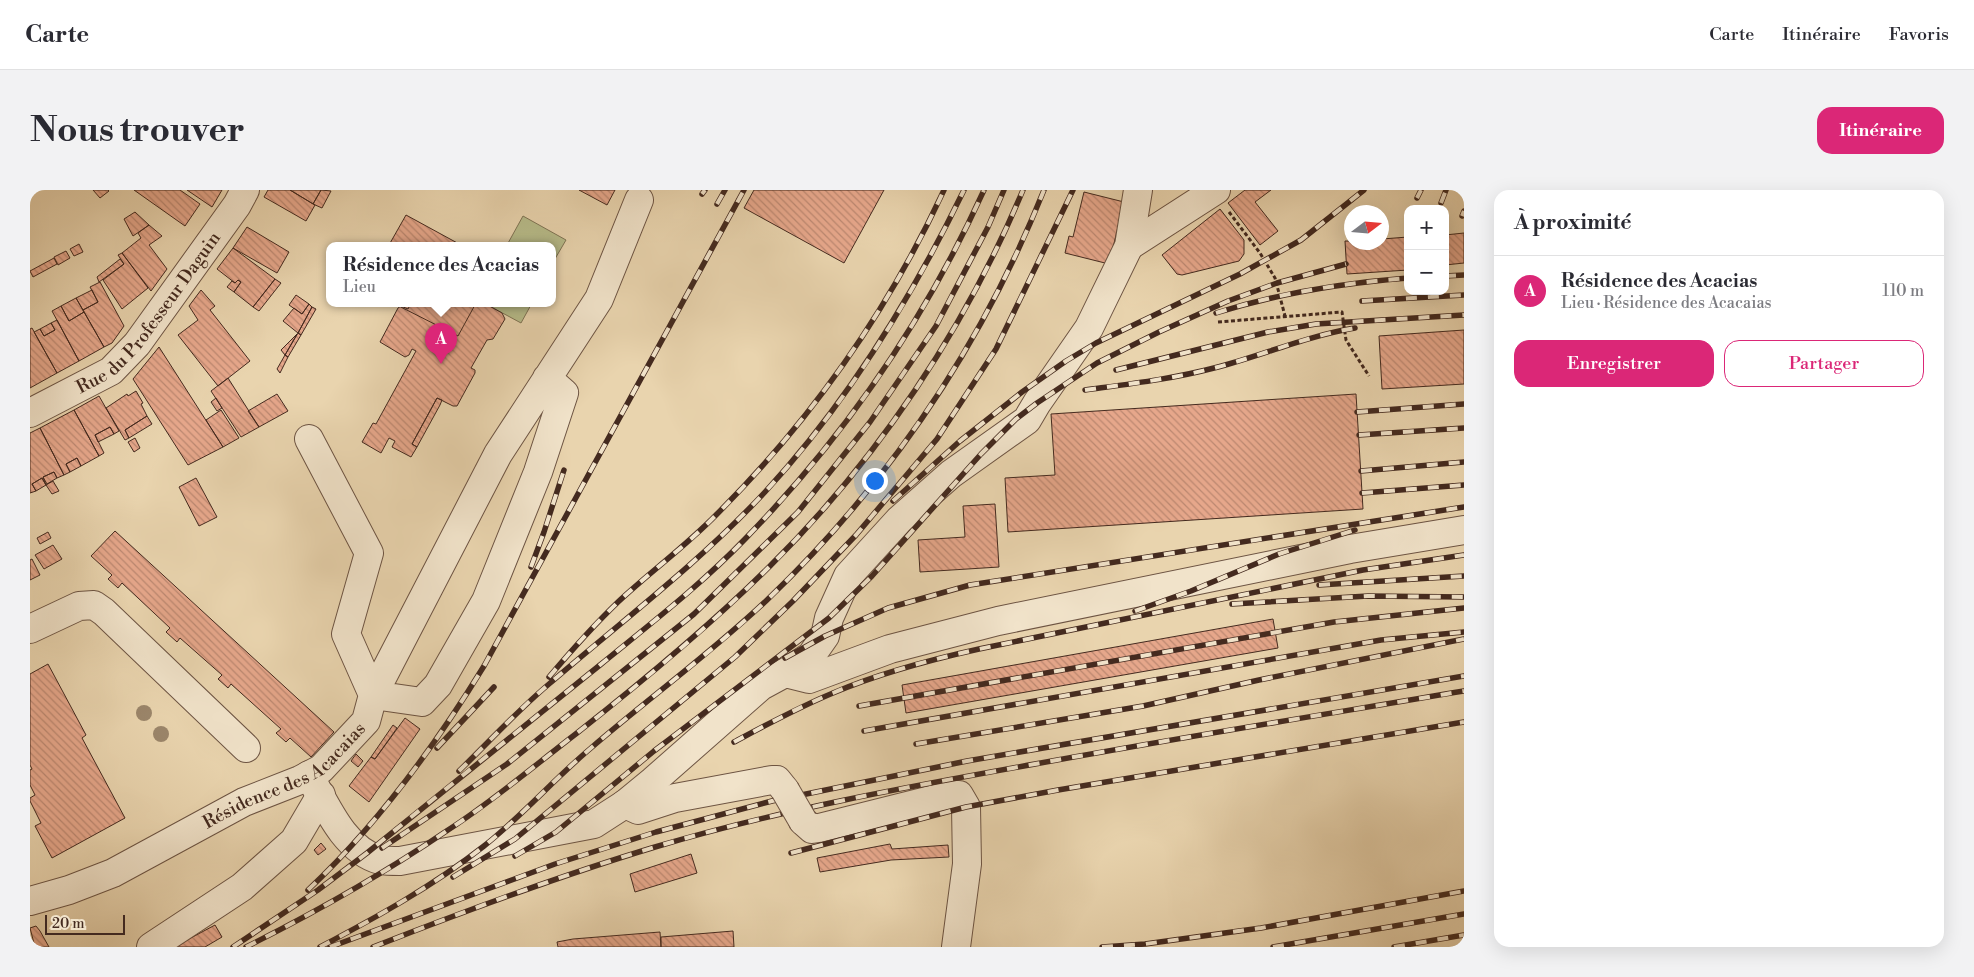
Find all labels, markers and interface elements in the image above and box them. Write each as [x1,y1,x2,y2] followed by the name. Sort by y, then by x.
[25,20,89,50] text: Carte
[1709,23,1754,46] text: Carte
[1782,23,1861,46] text: Itinéraire
[1889,23,1949,46] text: Favoris
[1817,107,1944,154] button: Itinéraire
[30,109,245,152] text: Nous trouver
[1344,205,1389,250] north arrow
[1404,205,1449,295] map controls
[1404,205,1449,250] button: +
[1514,210,1631,236] text: À proximité
[73,227,226,399] street label: Rue du Professeur Daguin
[326,242,556,307] popup
[1404,250,1449,295] button: −
[343,253,539,277] text: Résidence des Acacias
[1561,269,1757,293] text: Résidence des Acacias
[343,277,376,297] text: Lieu
[1524,281,1536,301] text: A
[1882,281,1924,301] text: 110 m
[1561,293,1772,313] text: Lieu · Résidence des Acacaias
[425,323,457,364] pin: A
[1514,340,1714,387] button: Enregistrer
[1724,340,1924,387] button: Partager
[862,468,888,494] your location
[199,718,371,834] street label: Résidence des Acacaias
[45,912,125,935] scale bar
[52,915,84,933] text: 20 m

